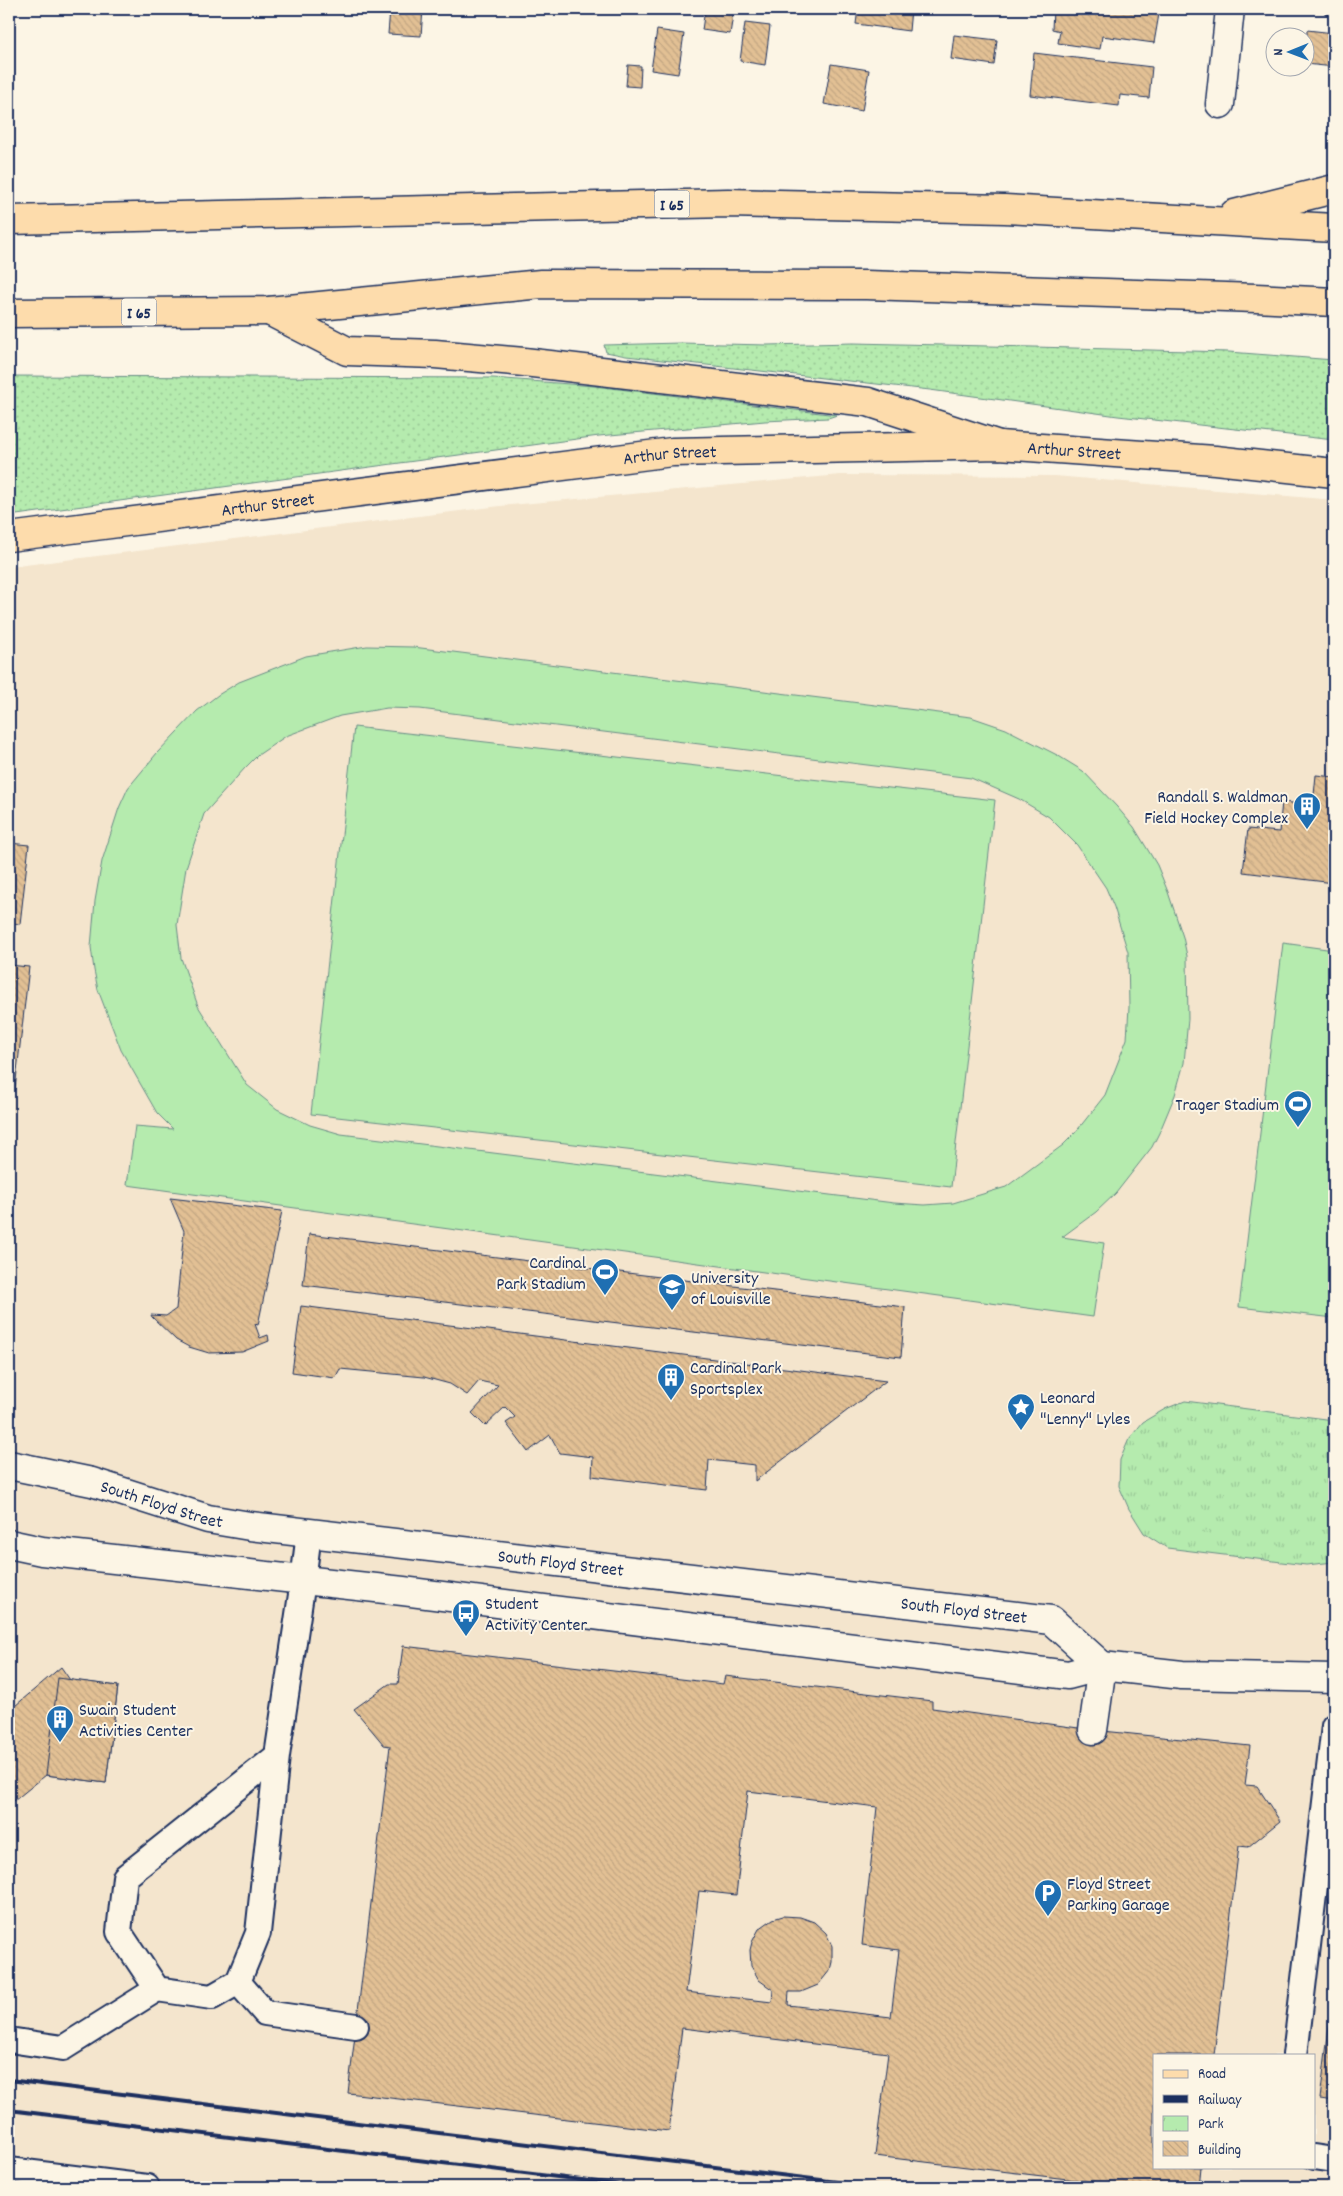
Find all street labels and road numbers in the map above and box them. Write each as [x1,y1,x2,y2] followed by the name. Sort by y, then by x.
[654,190,690,218] road number: I 65
[122,298,156,326] road number: I 65
[1026,437,1122,468] street label: Arthur Street
[622,441,717,473] street label: Arthur Street
[220,488,317,525] street label: Arthur Street
[97,1475,225,1536] street label: South Floyd Street
[496,1545,625,1585] street label: South Floyd Street
[899,1592,1029,1632] street label: South Floyd Street

